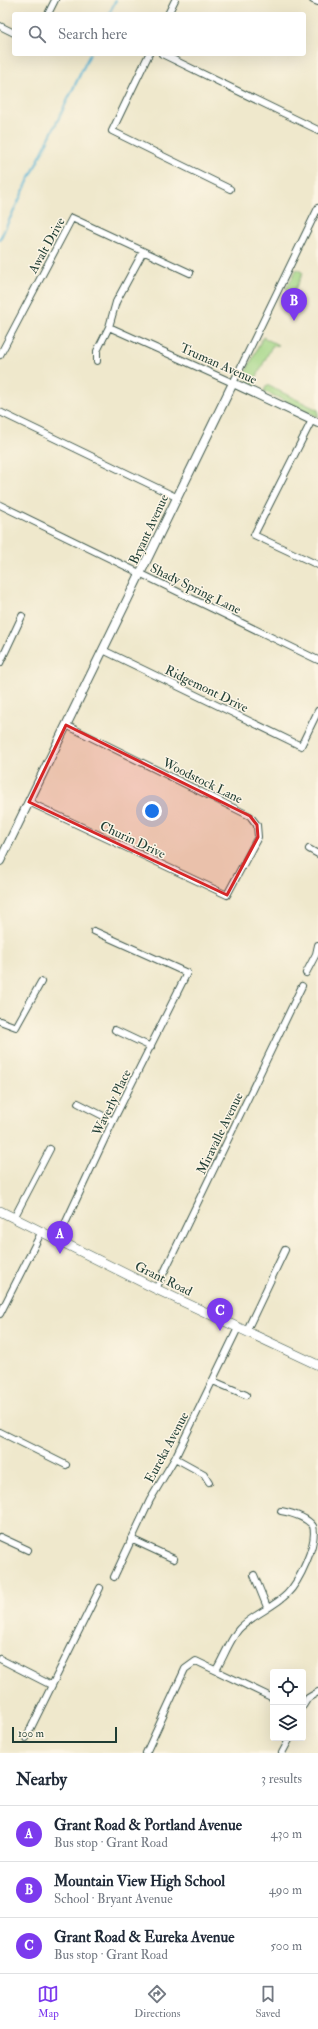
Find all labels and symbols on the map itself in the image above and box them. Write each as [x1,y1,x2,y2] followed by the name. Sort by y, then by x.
[25,214,69,277] street label: Awalt Drive
[281,288,307,321] pin: B
[178,340,260,388] street label: Truman Avenue
[126,491,173,567] street label: Bryant Avenue
[147,560,244,619] street label: Shady Spring Lane
[162,662,251,716] street label: Ridgemont Drive
[159,754,246,807] street label: Woodstock Lane
[142,801,162,821] your location
[97,818,168,862] street label: Churin Drive
[89,1066,136,1139] street label: Waverly Place
[193,1089,247,1177] street label: Miravalle Avenue
[47,1221,73,1254] pin: A
[132,1258,195,1300] street label: Grant Road
[207,1298,233,1331] pin: C
[141,1409,193,1486] street label: Eureka Avenue
[12,1725,117,1744] scale bar

